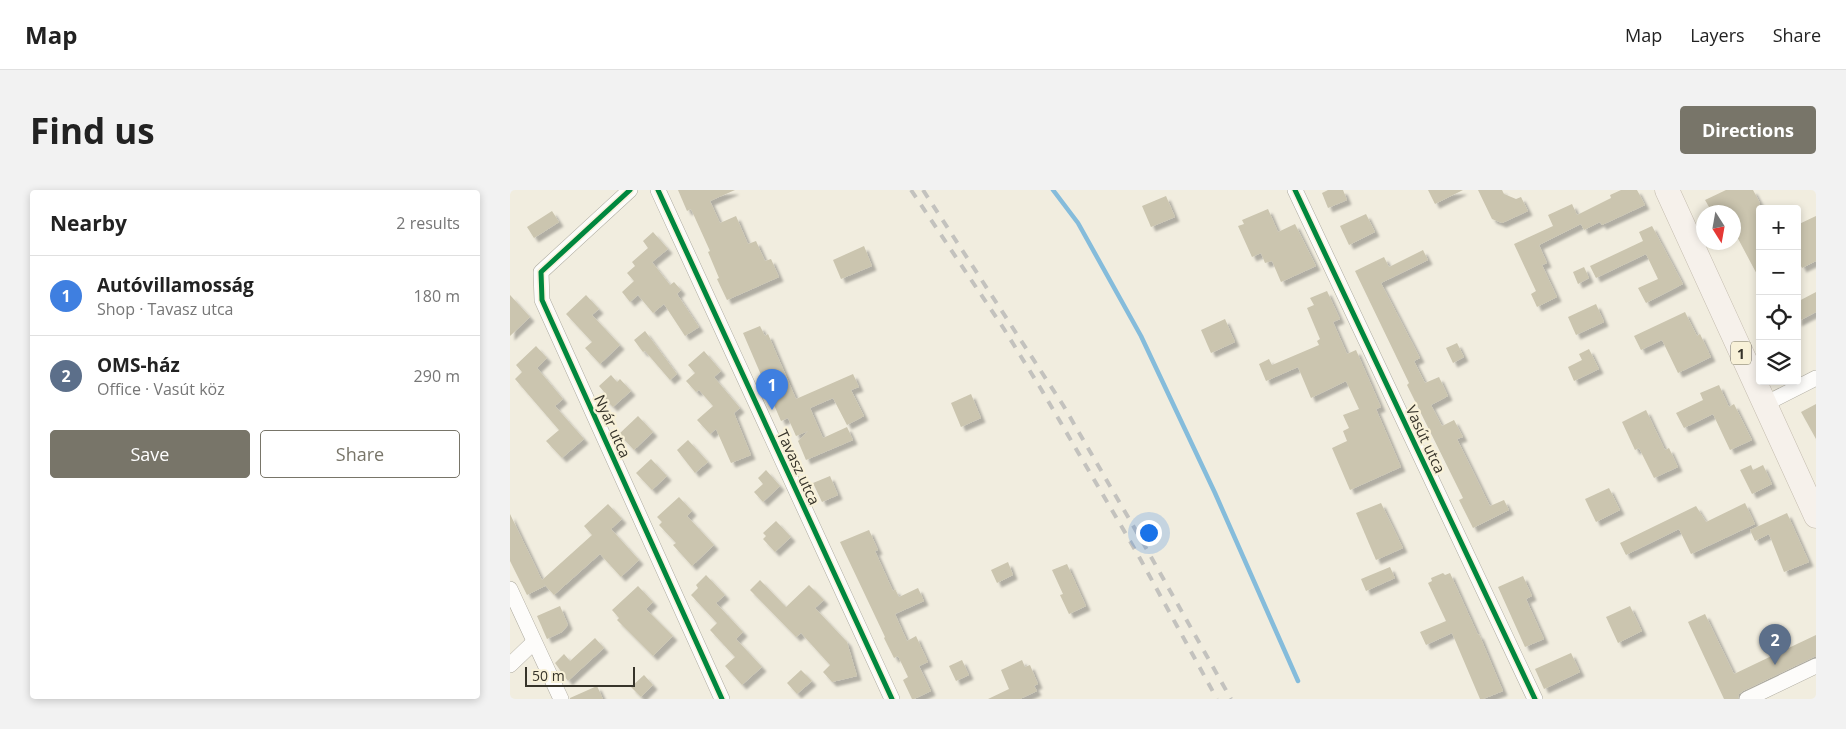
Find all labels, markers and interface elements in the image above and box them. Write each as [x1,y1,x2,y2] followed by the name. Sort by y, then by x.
[25,18,77,51] text: Map
[1625,23,1662,47] text: Map
[1690,23,1745,47] text: Layers
[1773,23,1821,47] text: Share
[1680,106,1816,154] button: Directions
[30,107,155,154] text: Find us
[1696,205,1741,250] north arrow
[1756,205,1801,385] map controls
[1756,205,1801,250] button: +
[50,209,127,237] text: Nearby
[396,212,460,234] text: 2 results
[1756,250,1801,295] button: −
[97,272,254,298] text: Autóvillamosság
[61,285,71,307] text: 1
[414,285,460,307] text: 180 m
[1756,295,1801,340] button: locate
[97,298,233,320] text: Shop · Tavasz utca
[1756,340,1801,385] button: layers
[1731,342,1751,364] road number: 1
[97,352,180,378] text: OMS-ház
[61,365,71,387] text: 2
[414,365,460,387] text: 290 m
[756,369,788,410] pin: 1
[97,378,225,400] text: Office · Vasút köz
[590,391,636,461] street label: Nyár utca
[1402,402,1450,476] street label: Vasút utca
[773,426,825,508] street label: Tavasz utca
[50,430,250,478] button: Save
[260,430,460,478] button: Share
[1136,520,1162,546] your location
[1759,624,1791,665] pin: 2
[525,664,635,687] scale bar
[532,666,565,685] text: 50 m

